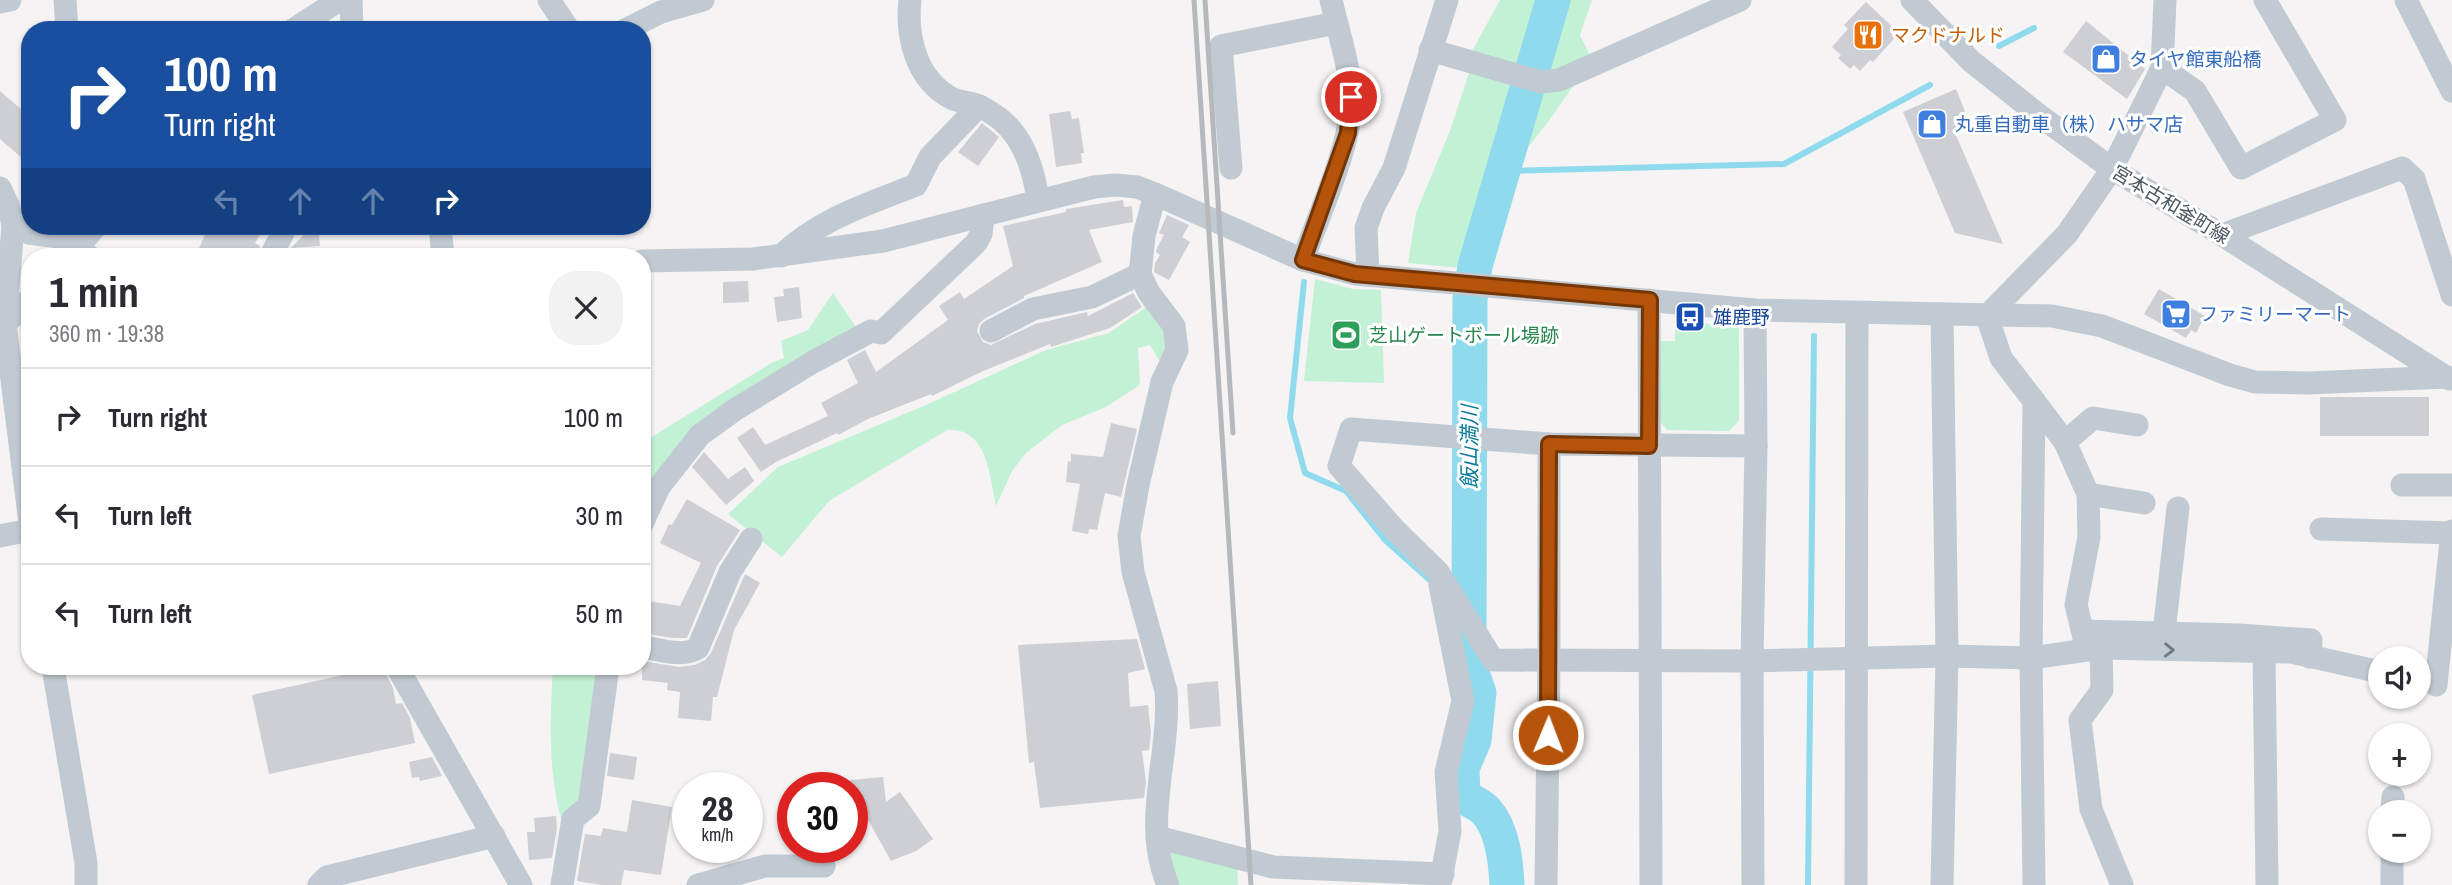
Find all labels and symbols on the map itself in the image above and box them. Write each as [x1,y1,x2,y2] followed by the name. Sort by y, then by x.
[1851,18,1885,52] restaurant icon: マクドナルド
[1891,22,2005,48] place label: マクドナルド
[2089,42,2123,76] shop icon: タイヤ館東船橋
[2129,46,2261,72] place label: タイヤ館東船橋
[1321,67,1381,127] pin
[1915,107,1949,141] shop icon: 丸重自動車（株）ハサマ店
[1955,111,2183,137] place label: 丸重自動車（株）ハサマ店
[2107,159,2235,249] street label: 宮本古和釜町線
[2159,297,2193,331] supermarket icon: ファミリーマート
[1673,300,1707,334] bus stop icon: 雄鹿野
[2199,301,2351,327] place label: ファミリーマート
[1713,304,1770,330] place label: 雄鹿野
[1329,318,1363,352] sports icon: 芝山ゲートボール場跡
[1369,322,1559,348] place label: 芝山ゲートボール場跡
[1455,403,1484,489] water label: 飯山満川
[2164,642,2175,658] one-way arrow
[1511,698,1585,772] position arrow
[777,772,868,863] speed limit sign: 30

